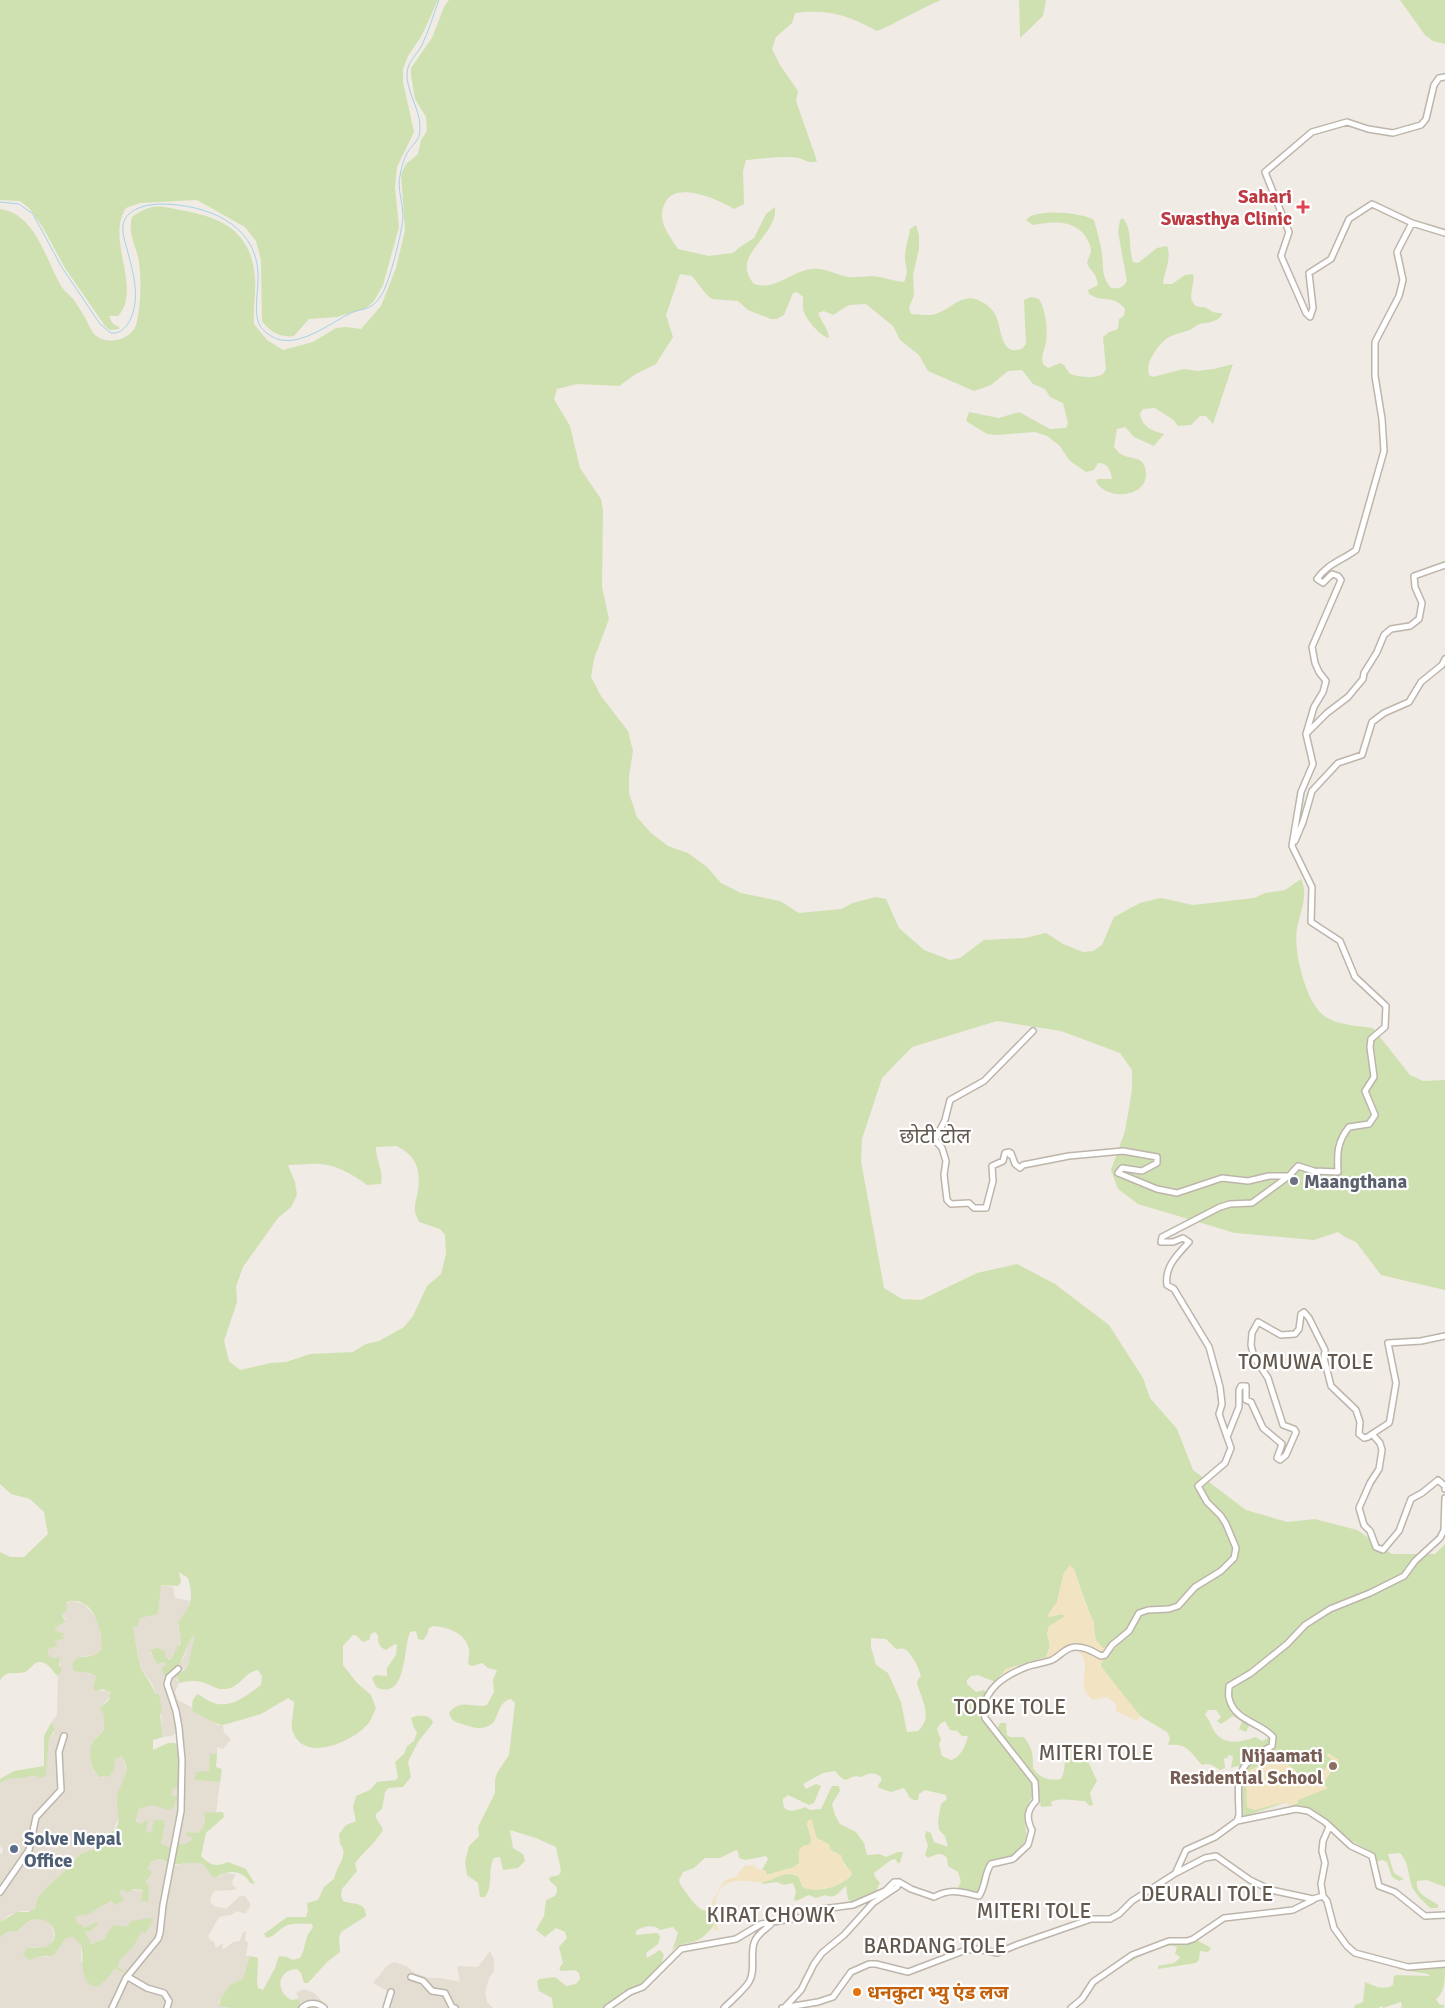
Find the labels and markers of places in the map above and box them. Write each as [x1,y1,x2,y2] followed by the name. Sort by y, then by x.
[1161,185,1292,231] place label: Sahari Swasthya Clinic
[1296,200,1310,214] marker: Sahari Swasthya Clinic
[1304,1170,1407,1194] place label: Maangthana
[1288,1175,1300,1187] marker: Maangthana
[1170,1744,1323,1790] place label: Nijaamati Residential School
[1327,1760,1339,1772] marker: Nijaamati Residential School
[24,1827,121,1873] place label: Solve Nepal Office
[8,1843,20,1855] marker: Solve Nepal Office
[867,1981,1009,2005] place label: धनकुटा भ्यु एंड लज
[851,1986,863,1998] marker: धनकुटा भ्यु एंड लज

